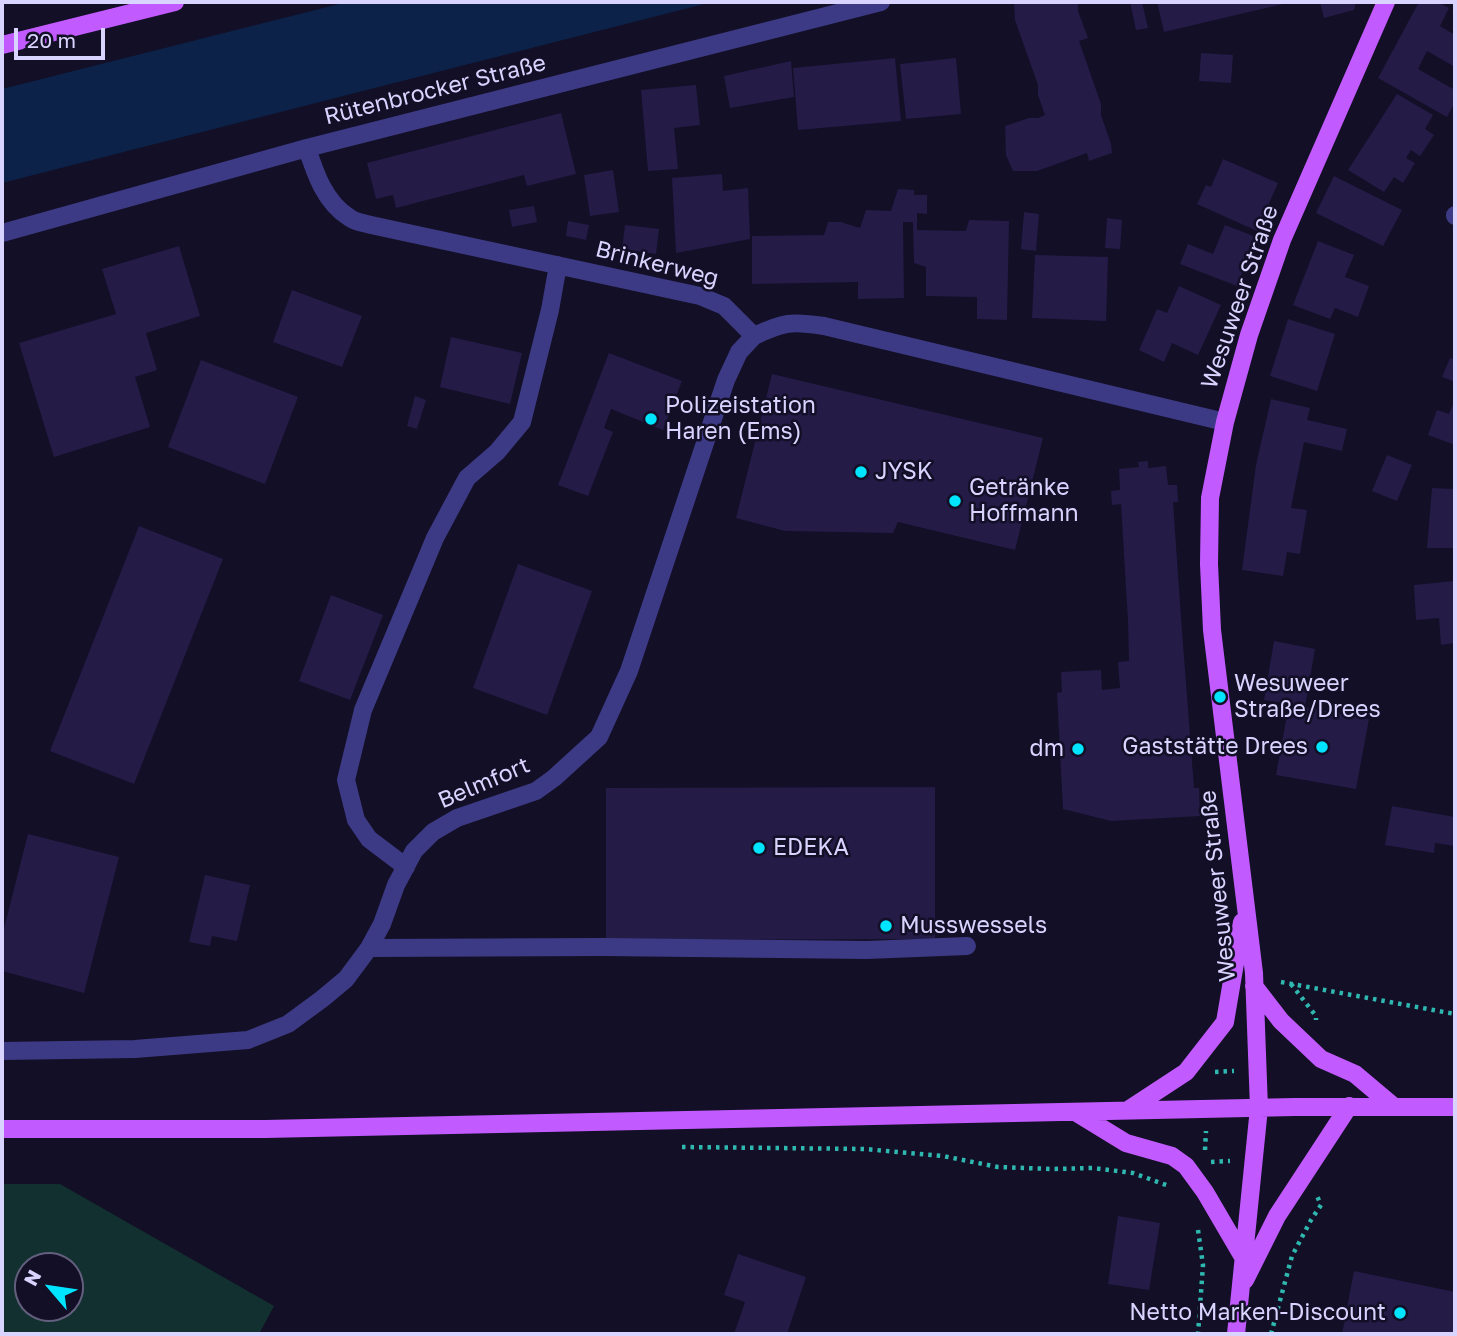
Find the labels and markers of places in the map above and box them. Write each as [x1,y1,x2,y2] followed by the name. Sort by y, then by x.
[665,392,816,446] place label: Polizeistation Haren (Ems)
[643,411,659,427] marker: Polizeistation Haren (Ems)
[875,458,933,486] place label: JYSK
[853,464,869,480] marker: JYSK
[969,474,1079,528] place label: Getränke Hoffmann
[947,493,963,509] marker: Getränke Hoffmann
[1234,670,1381,724] place label: Wesuweer Straße/Drees
[1212,689,1228,705] marker: Wesuweer Straße/Drees
[1122,733,1308,761] place label: Gaststätte Drees
[1030,735,1064,763] place label: dm
[1314,739,1330,755] marker: Gaststätte Drees
[1070,741,1086,757] marker: dm
[773,834,849,862] place label: EDEKA
[751,840,767,856] marker: EDEKA
[900,912,1047,940] place label: Musswessels
[878,918,894,934] marker: Musswessels
[1129,1299,1386,1327] place label: Netto Marken-Discount
[1392,1305,1408,1321] marker: Netto Marken-Discount

